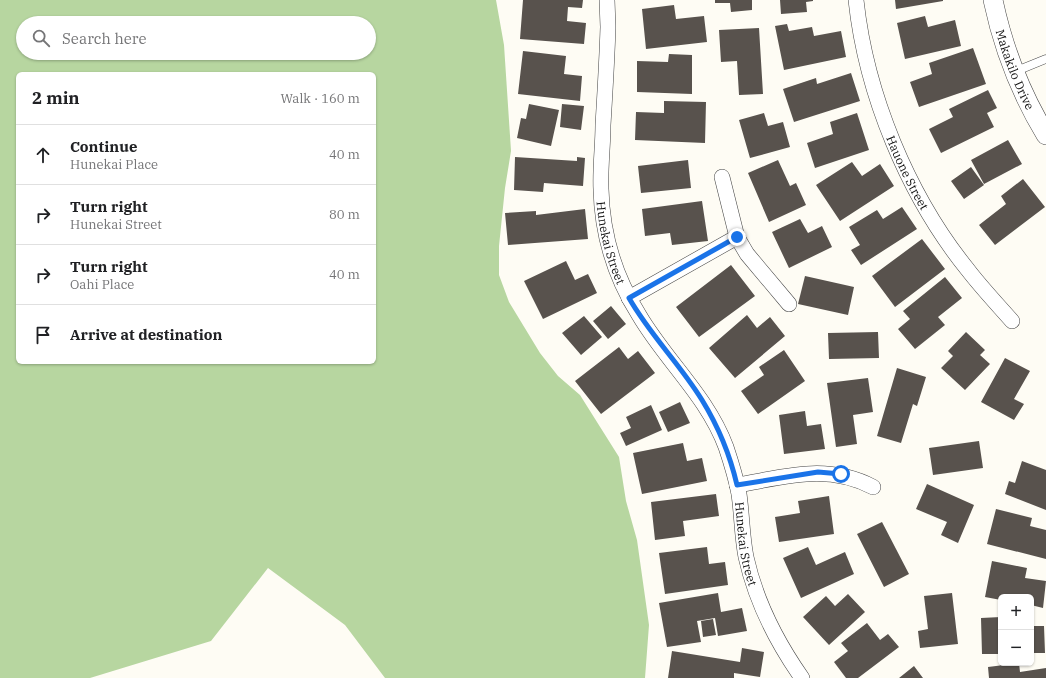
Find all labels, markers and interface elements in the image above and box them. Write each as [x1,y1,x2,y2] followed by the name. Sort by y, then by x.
[16,16,376,60] search box
[30,27,52,49] icon: search
[993,28,1038,112] street label: Makakilo Drive
[62,29,147,48] text: Search here
[32,87,80,109] text: 2 min
[281,90,360,107] text: Walk · 160 m
[884,133,932,212] street label: Hauone Street
[70,137,137,156] text: Continue
[32,144,54,166] icon: ahead
[329,146,360,163] text: 40 m
[70,156,158,173] text: Hunekai Place
[70,197,148,216] text: Turn right
[594,201,629,286] street label: Hunekai Street
[32,204,54,226] icon: right
[329,206,360,223] text: 80 m
[70,216,162,233] text: Hunekai Street
[728,228,746,246] route end
[70,257,148,276] text: Turn right
[32,264,54,286] icon: right
[329,266,360,283] text: 40 m
[70,276,134,293] text: Oahi Place
[32,324,54,346] icon: arrive
[70,325,222,344] text: Arrive at destination
[832,465,850,483] route start
[733,501,761,588] street label: Hunekai Street
[998,594,1034,666] map controls
[998,594,1034,630] button: +
[998,630,1034,666] button: −

